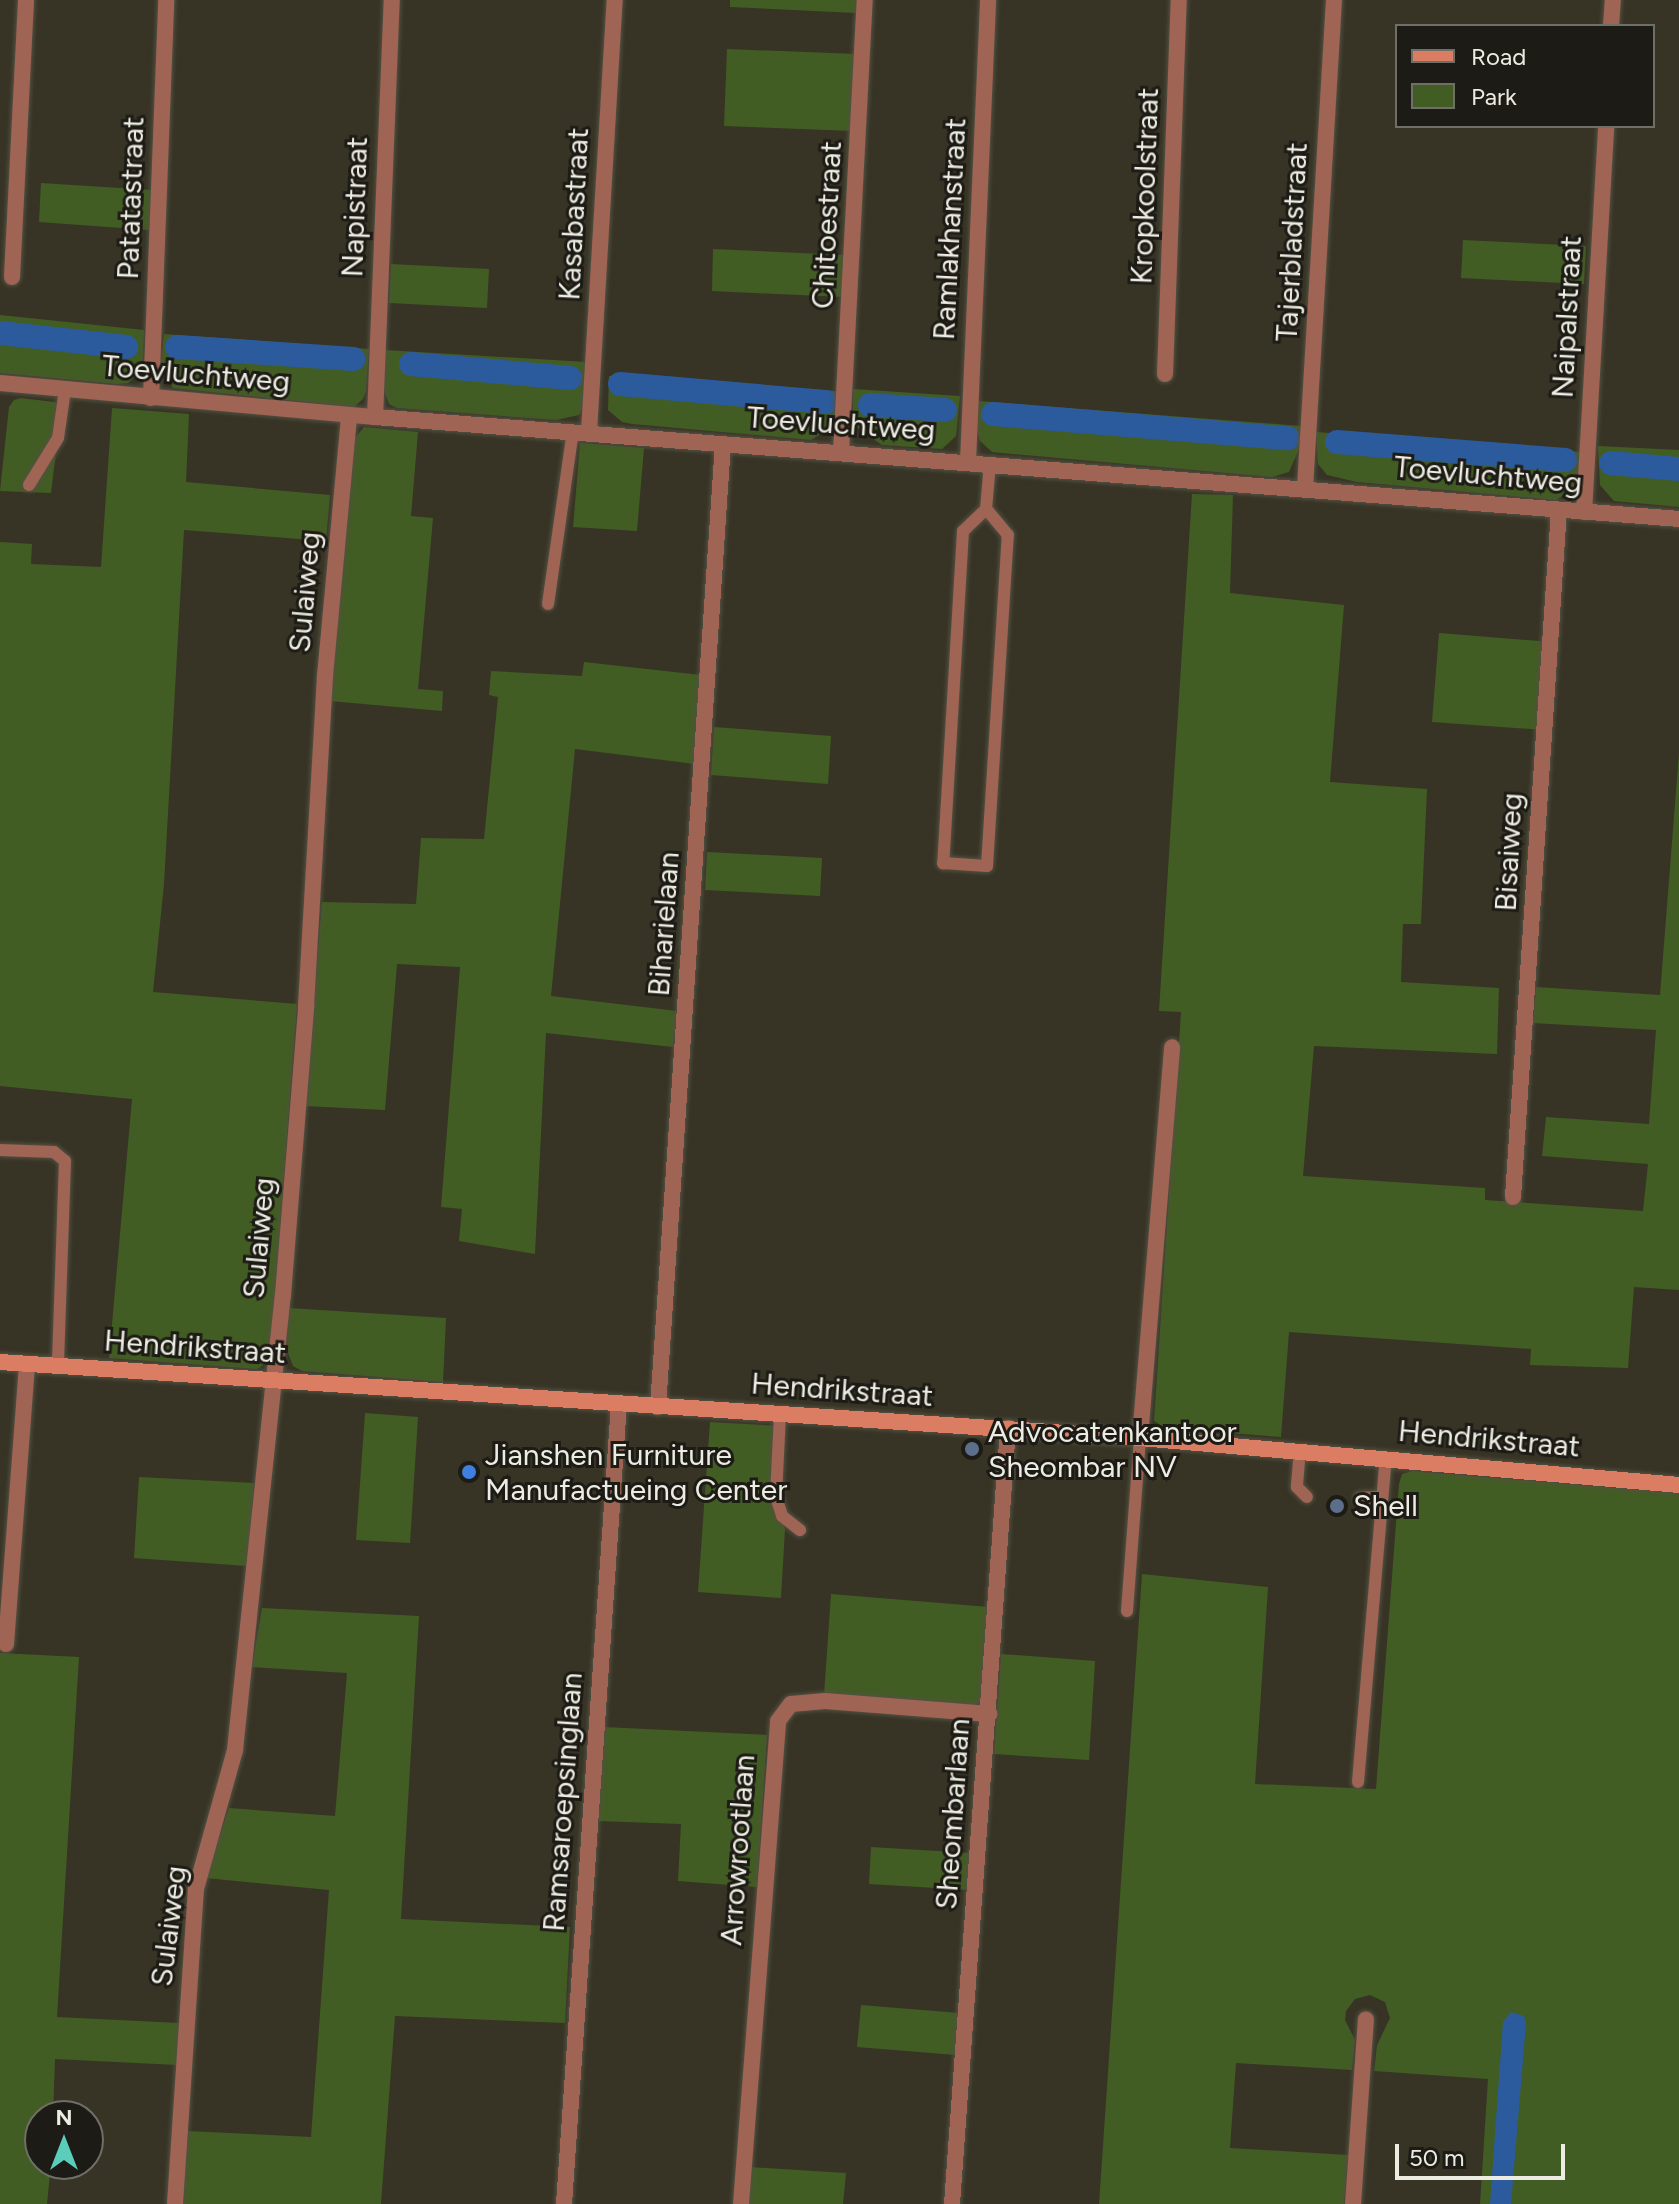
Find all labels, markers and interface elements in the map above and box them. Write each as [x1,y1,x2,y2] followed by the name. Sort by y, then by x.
[1395,24,1655,128] legend
[1471,42,1526,71] text: Road
[1471,82,1517,111] text: Park
[1124,87,1166,285] street label: Kropkoolstraat
[110,116,152,280] street label: Patatastraat
[926,117,974,341] street label: Ramlakhanstraat
[551,127,597,301] street label: Kasabastraat
[335,136,375,278] street label: Napistraat
[805,140,849,310] street label: Chitoestraat
[1269,142,1315,342] street label: Tajerbladstraat
[1545,235,1589,399] street label: Naipalstraat
[101,348,291,400] street label: Toevluchtweg
[746,399,936,449] street label: Toevluchtweg
[1393,449,1583,501] street label: Toevluchtweg
[282,530,328,654] street label: Sulaiweg
[1488,792,1530,912] street label: Bisaiweg
[641,851,687,997] street label: Biharielaan
[236,1176,282,1300] street label: Sulaiweg
[103,1323,287,1371] street label: Hendrikstraat
[750,1366,934,1414] street label: Hendrikstraat
[1397,1413,1581,1465] street label: Hendrikstraat
[988,1414,1237,1484] place label: Advocatenkantoor Sheombar NV
[485,1437,787,1508] place label: Jianshen Furniture Manufactueing Center
[963,1440,981,1458] marker: Advocatenkantoor Sheombar NV
[460,1463,478,1481] marker: Jianshen Furniture Manufactueing Center
[1353,1488,1418,1524] place label: Shell
[1328,1497,1346,1515] marker: Shell
[536,1671,590,1933] street label: Ramsaroepsinglaan
[928,1717,978,1911] street label: Sheombarlaan
[713,1753,763,1947] street label: Arrowrootlaan
[144,1864,194,1988] street label: Sulaiweg
[24,2100,104,2180] north arrow
[55,2104,73,2131] text: N
[1399,2128,1569,2178] scale bar
[1409,2143,1465,2172] text: 50 m

